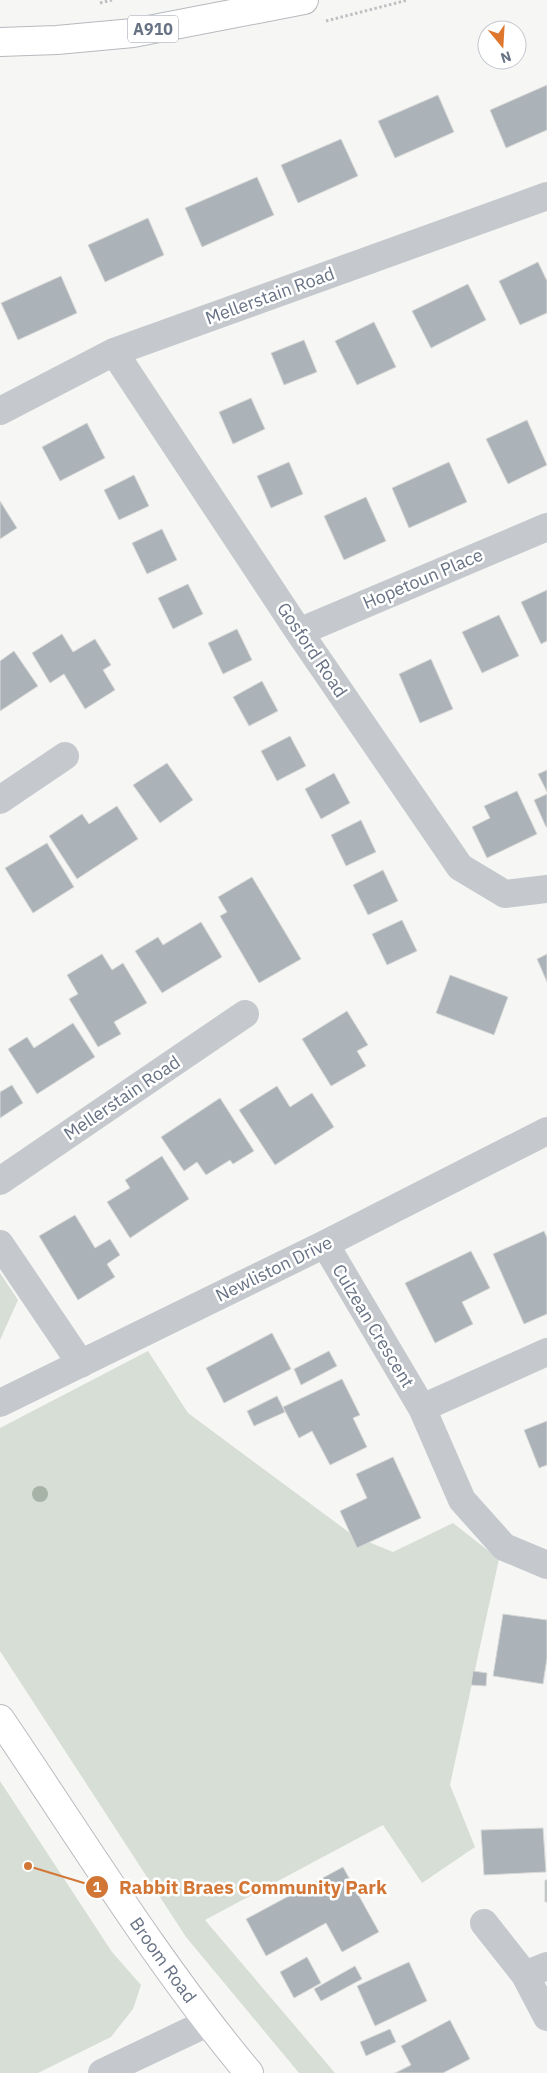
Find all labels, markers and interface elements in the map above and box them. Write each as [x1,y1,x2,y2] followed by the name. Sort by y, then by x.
[128,15,178,42] road number: A910
[477,20,527,70] north arrow
[498,47,514,67] text: N
[202,262,337,330] street label: Mellerstain Road
[359,543,486,614] street label: Hopetoun Place
[272,598,353,702] street label: Gosford Road
[59,1050,184,1145] street label: Mellerstain Road
[212,1230,336,1307] street label: Newliston Drive
[327,1260,419,1392] street label: Culzean Crescent
[84,1870,397,1904] callout: Rabbit Braes Community Park
[119,1875,387,1899] text: Rabbit Braes Community Park
[92,1877,102,1896] text: 1
[125,1913,202,2007] street label: Broom Road

